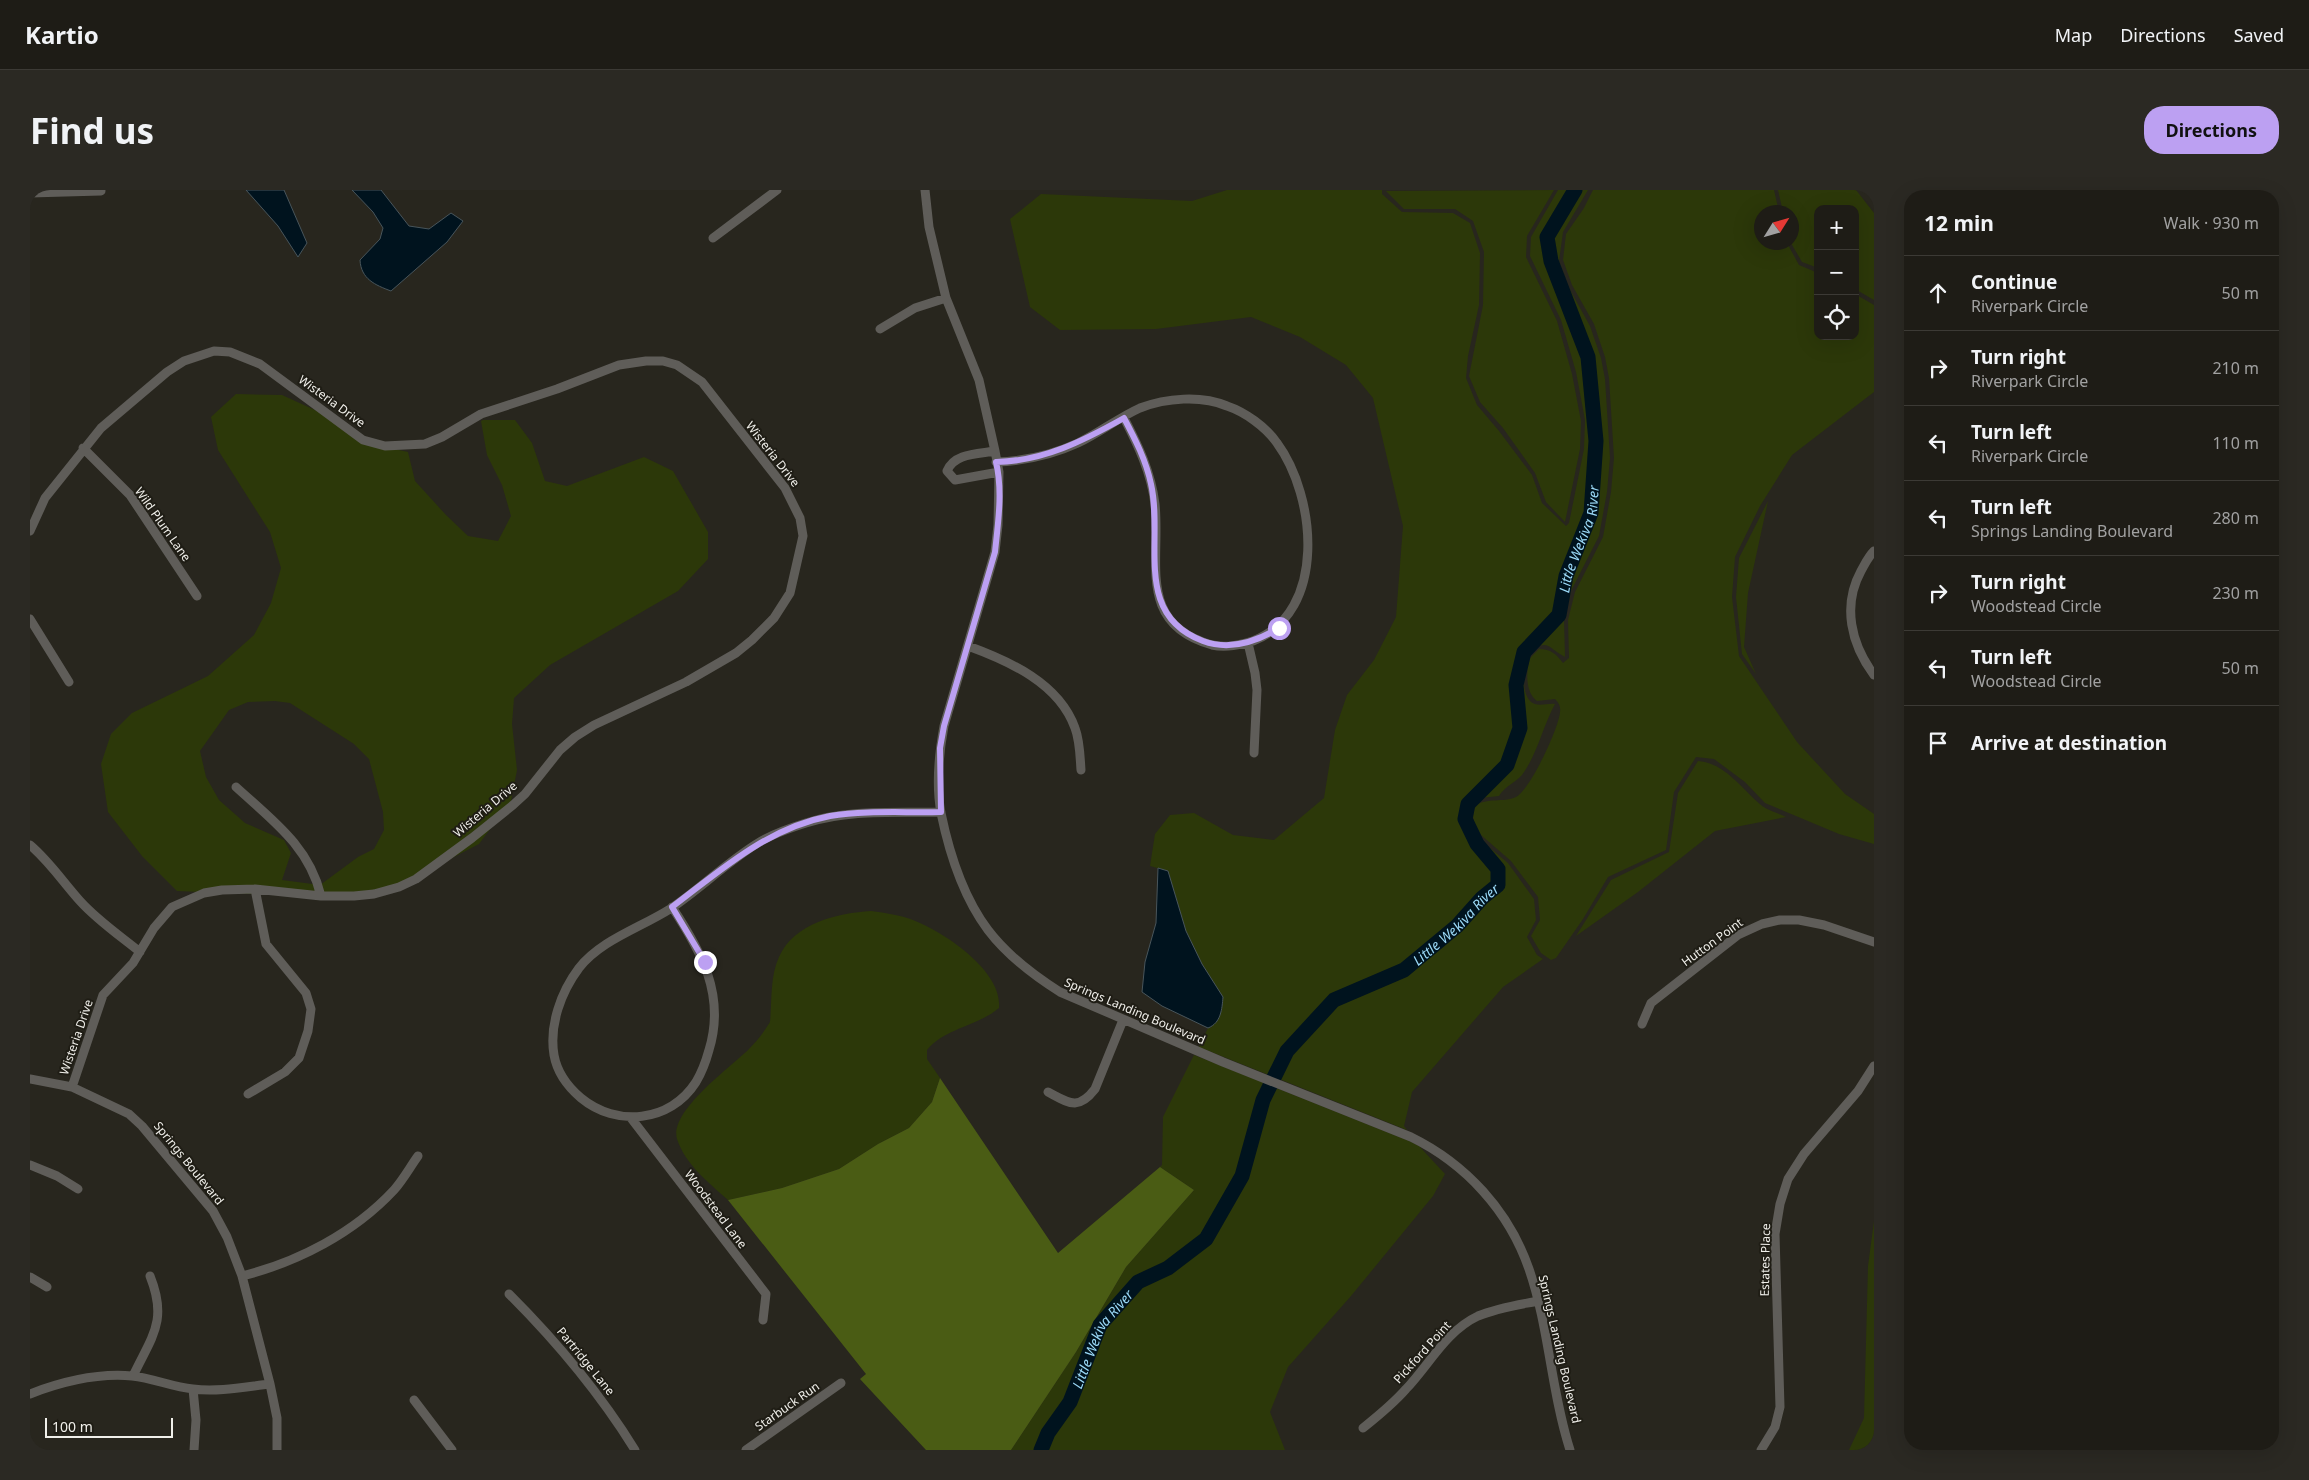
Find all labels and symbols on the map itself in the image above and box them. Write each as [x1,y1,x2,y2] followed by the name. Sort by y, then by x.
[1754,205,1799,250] north arrow
[295,371,369,431] street label: Wisteria Drive
[742,418,804,490] street label: Wisteria Drive
[131,483,195,565] street label: Wild Plum Lane
[1554,484,1602,594] water label: Little Wekiva River
[1268,617,1291,640] route start
[449,777,521,841] street label: Wisteria Drive
[1408,878,1503,969] water label: Little Wekiva River
[1678,914,1747,970] street label: Hutton Point
[694,951,717,974] route end
[1062,974,1208,1048] street label: Springs Landing Boulevard
[55,997,97,1077] street label: Wisteria Drive
[150,1118,228,1208] street label: Springs Boulevard
[681,1166,751,1252] street label: Woodstead Lane
[1756,1223,1774,1297] street label: Estates Place
[1535,1273,1585,1425] street label: Springs Landing Boulevard
[1067,1285,1137,1391] water label: Little Wekiva River
[1389,1317,1455,1387] street label: Pickford Point
[553,1323,619,1399] street label: Partridge Lane
[751,1378,823,1434] street label: Starbuck Run
[45,1415,172,1438] scale bar

